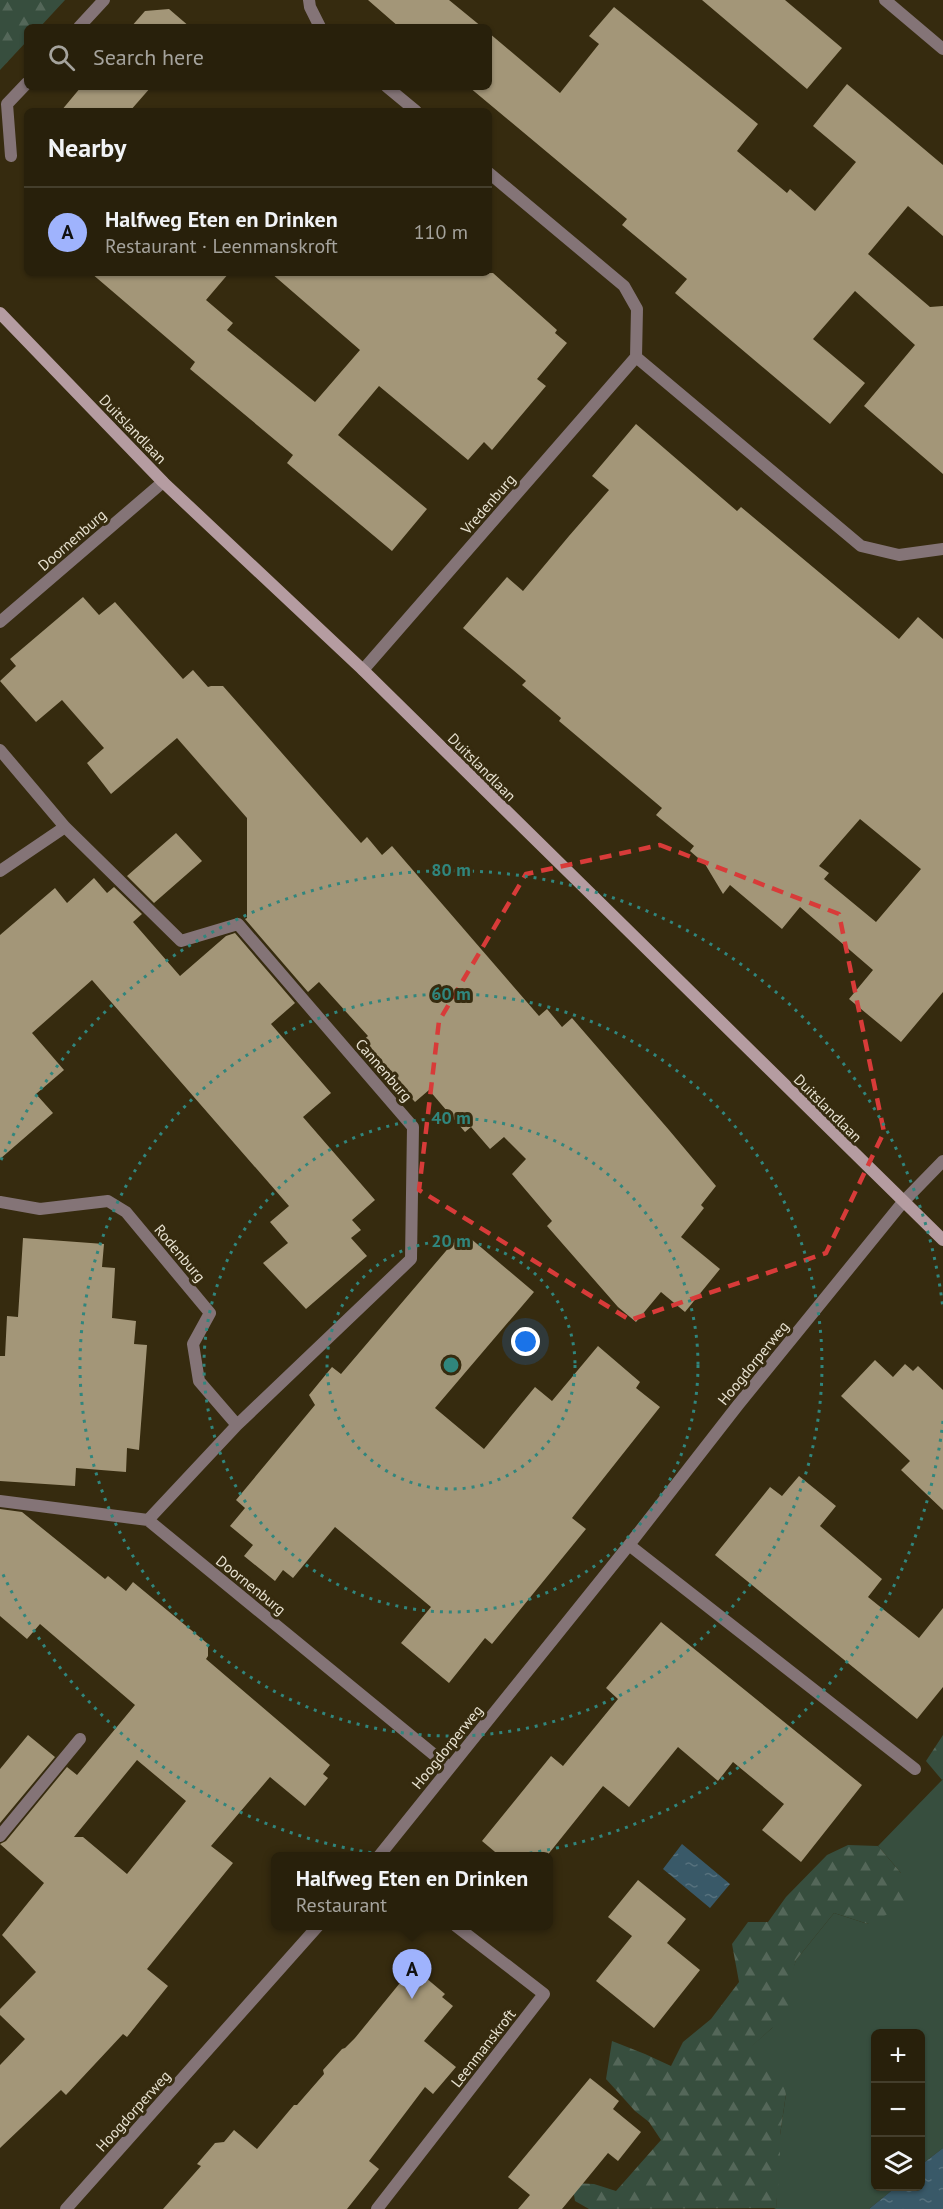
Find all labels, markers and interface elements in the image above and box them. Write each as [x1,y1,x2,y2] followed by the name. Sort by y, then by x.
[24,24,492,90] search box
[45,41,78,74] icon: search
[93,43,204,71] text: Search here
[48,131,126,164] text: Nearby
[105,205,338,233] text: Halfweg Eten en Drinken
[61,219,74,245] text: A
[414,219,468,245] text: 110 m
[105,233,338,259] text: Restaurant · Leenmanskroft
[95,390,171,468] street label: Duitslandlaan
[456,470,519,539] street label: Vredenburg
[34,505,110,575] street label: Doornenburg
[444,729,520,805] street label: Duitslandlaan
[431,858,471,881] text: 80 m
[431,982,471,1005] text: 60 m
[351,1035,417,1105] street label: Cannenburg
[790,1070,866,1146] street label: Duitslandlaan
[431,1106,471,1129] text: 40 m
[150,1220,210,1286] street label: Rodenburg
[431,1229,471,1252] text: 20 m
[713,1317,793,1409] street label: Hoogdorperweg
[511,1327,540,1356] your location
[441,1355,461,1375] centre of rings
[212,1551,290,1619] street label: Doornenburg
[407,1701,487,1793] street label: Hoogdorperweg
[271,1852,553,1930] popup
[296,1864,528,1892] text: Halfweg Eten en Drinken
[296,1892,387,1918] text: Restaurant
[392,1950,432,1999] pin: A
[447,2005,519,2091] street label: Leenmanskroft
[871,2029,925,2191] map controls
[871,2029,925,2083] button: +
[92,2067,174,2155] street label: Hoogdorperweg
[871,2083,925,2137] button: −
[871,2137,925,2191] button: layers

